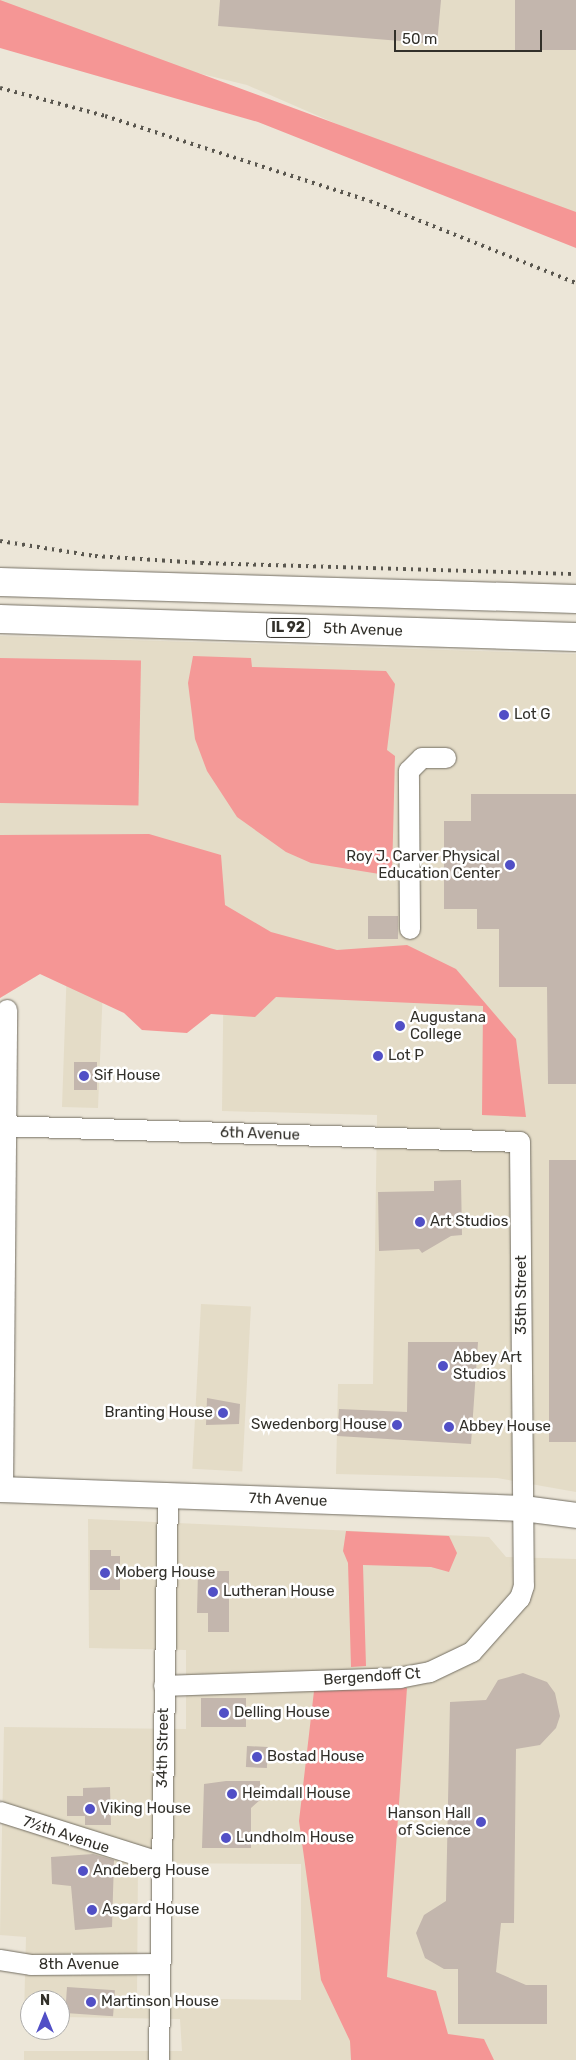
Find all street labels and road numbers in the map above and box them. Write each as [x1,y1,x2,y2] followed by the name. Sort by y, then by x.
[266,616,310,640] road number: IL 92
[323,620,403,640] street label: 5th Avenue
[220,1124,300,1144] street label: 6th Avenue
[513,1255,531,1335] street label: 35th Street
[248,1490,328,1510] street label: 7th Avenue
[323,1665,421,1689] street label: Bergendoff Ct
[153,1708,173,1788] street label: 34th Street
[20,1812,112,1858] street label: 7½th Avenue
[39,1956,119,1974] street label: 8th Avenue

